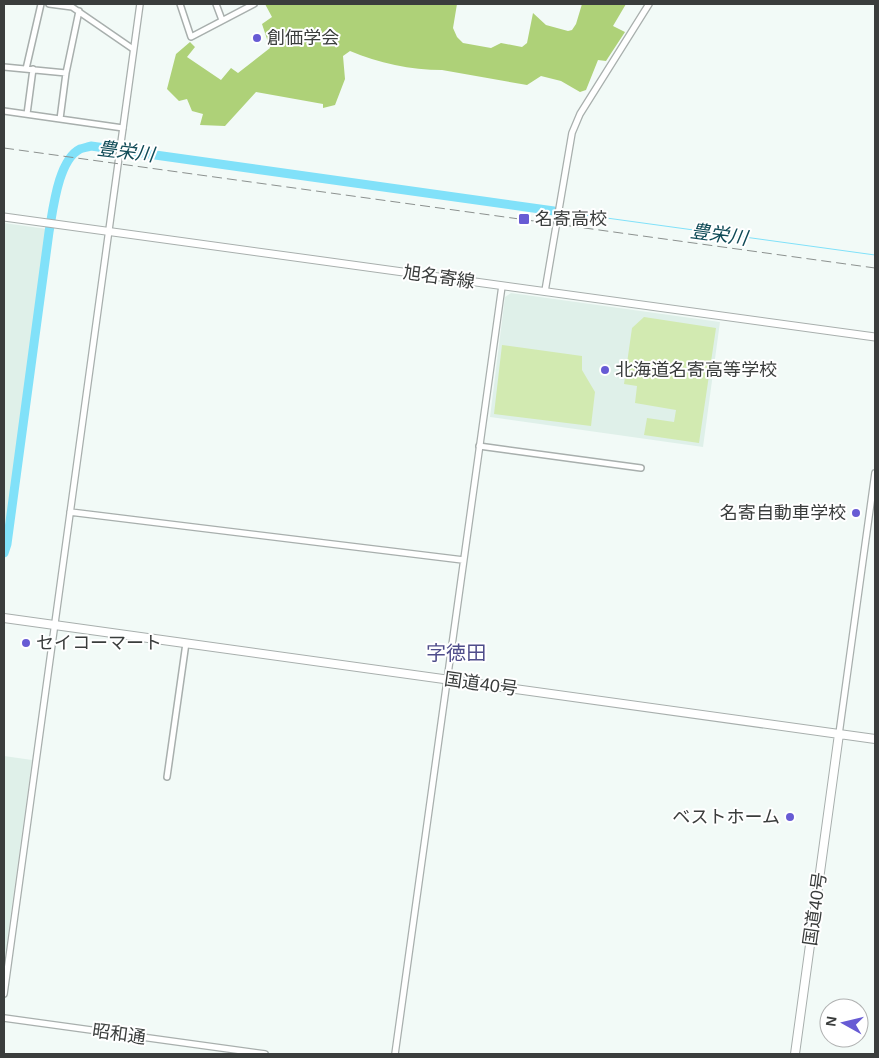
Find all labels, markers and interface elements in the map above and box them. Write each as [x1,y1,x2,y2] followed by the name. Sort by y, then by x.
[267,28,339,48] place label: 創価学会
[251,32,263,44] marker: 創価学会
[96,138,157,166] water label: 豊栄川
[535,209,607,229] place label: 名寄高校
[517,212,531,226] marker: 名寄高校
[689,220,751,249] water label: 豊栄川
[402,262,476,292] street label: 旭名寄線
[615,360,777,380] place label: 北海道名寄高等学校
[599,364,611,376] marker: 北海道名寄高等学校
[720,503,846,523] place label: 名寄自動車学校
[850,507,862,519] marker: 名寄自動車学校
[36,633,162,653] place label: セイコーマート
[20,637,32,649] marker: セイコーマート
[426,642,486,664] district label: 字徳田
[443,669,519,699] street label: 国道40号
[672,807,780,827] place label: ベストホーム
[784,811,796,823] marker: ベストホーム
[800,871,830,947] street label: 国道40号
[819,998,869,1048] north arrow
[822,1015,840,1027] text: N
[91,1020,147,1048] street label: 昭和通

